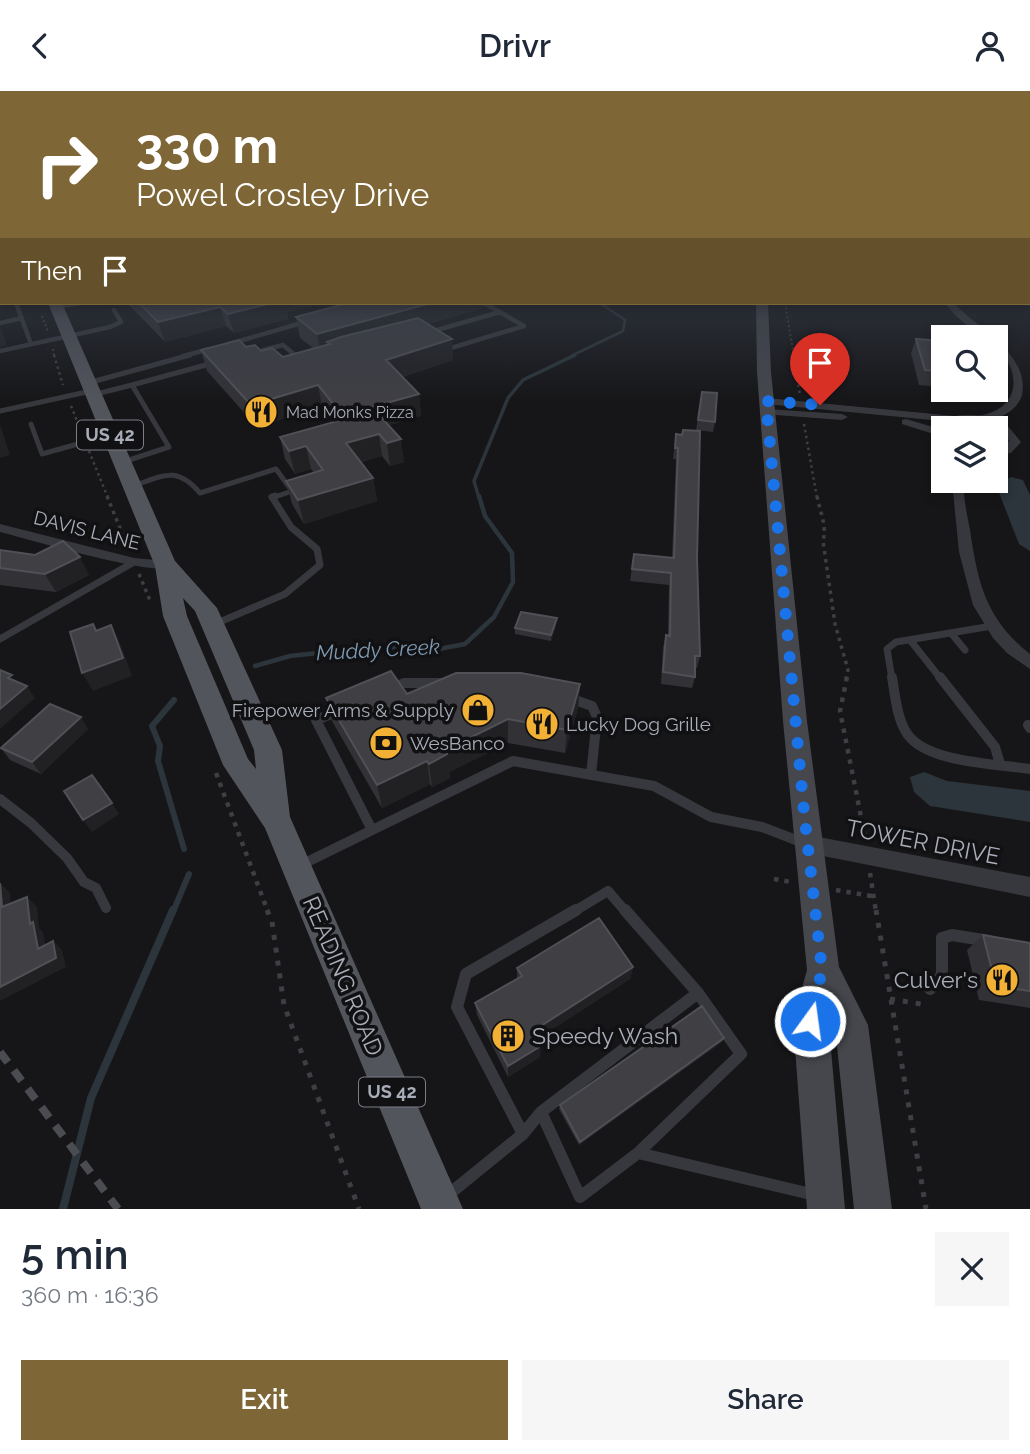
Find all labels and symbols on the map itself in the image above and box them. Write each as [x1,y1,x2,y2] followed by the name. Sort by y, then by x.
[790,333,850,405] pin
[242,393,280,431] restaurant icon: Mad Monks Pizza
[286,403,414,422] place label: Mad Monks Pizza
[77,421,143,449] road number: US 42
[31,506,143,554] street label: DAVIS LANE
[315,634,441,665] water label: Muddy Creek
[459,691,497,729] shop icon: Firepower Arms & Supply
[232,699,454,721] place label: Firepower Arms & Supply
[523,705,561,743] restaurant icon: Lucky Dog Grille
[566,713,711,735] place label: Lucky Dog Grille
[367,724,405,762] bank icon: WesBanco
[410,732,505,754] place label: WesBanco
[844,813,1002,870] street label: TOWER DRIVE
[298,892,389,1060] street label: READING ROAD
[983,961,1021,999] restaurant icon: Culver's
[894,966,978,993] place label: Culver's
[773,984,847,1058] position arrow
[489,1017,527,1055] building icon: Speedy Wash
[532,1022,678,1049] place label: Speedy Wash
[359,1077,425,1107] road number: US 42

